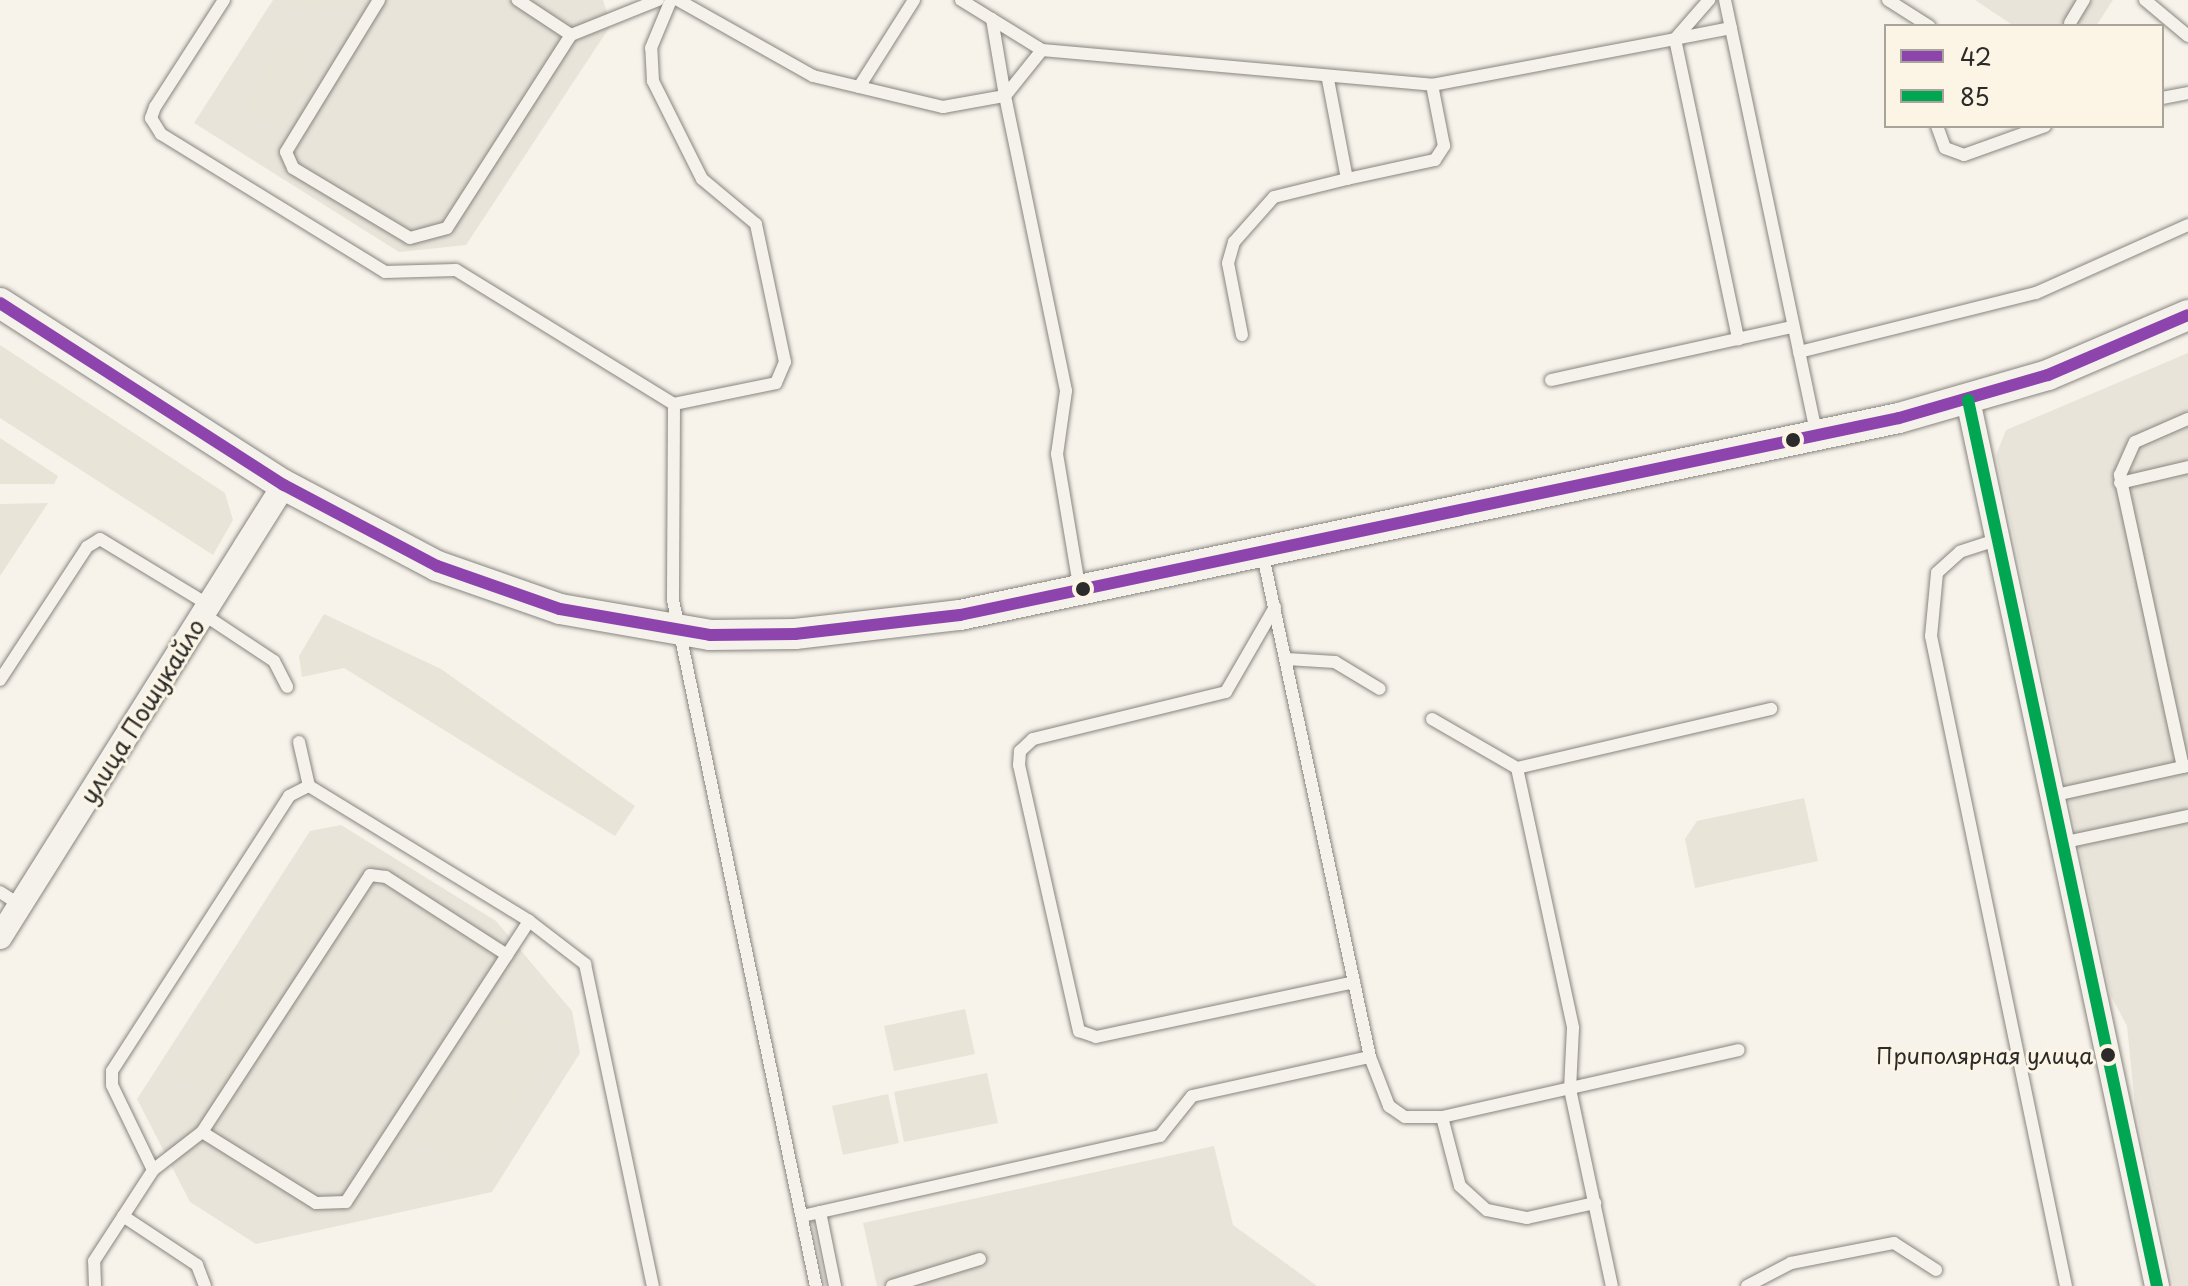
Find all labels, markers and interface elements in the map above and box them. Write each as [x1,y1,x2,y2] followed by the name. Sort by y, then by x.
[1884,24,2164,128] legend
[1960,38,1992,74] text: 42
[1960,78,1990,114] text: 85
[1785,432,1801,448] unlabelled marker
[1075,581,1091,597] unlabelled marker
[73,612,211,810] street label: улица Пошукайло
[1875,1042,2093,1068] place label: Приполярная улица
[2100,1047,2116,1063] marker: Приполярная улица

